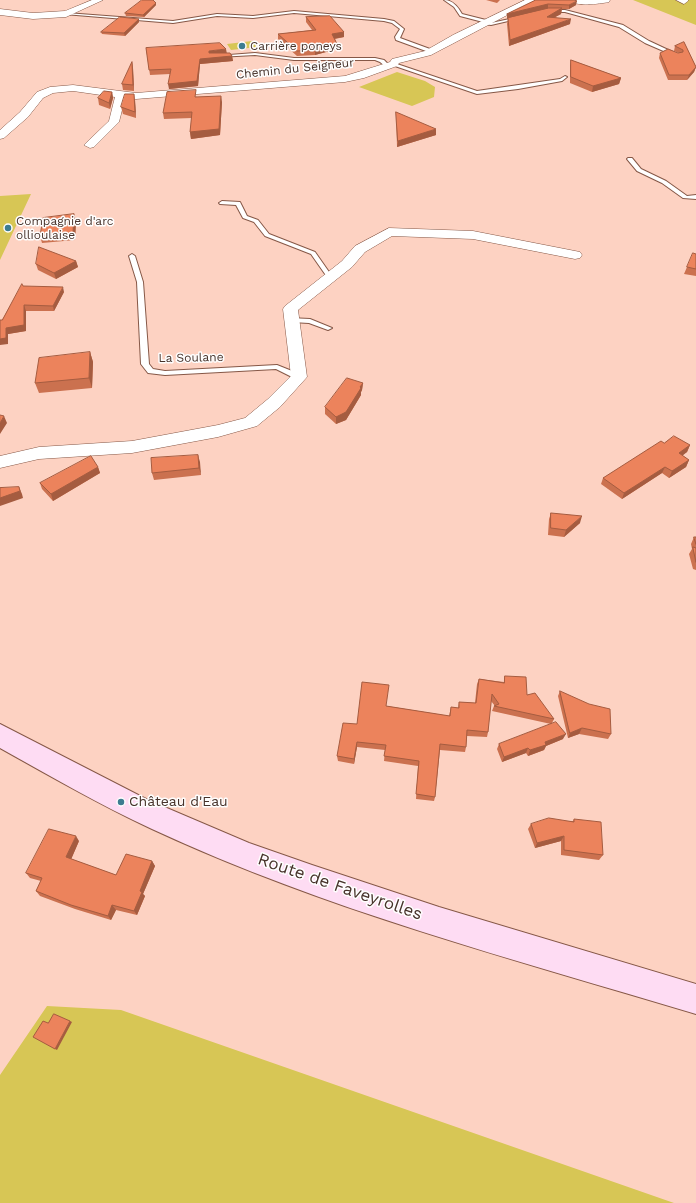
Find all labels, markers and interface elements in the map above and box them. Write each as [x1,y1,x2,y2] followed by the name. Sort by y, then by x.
[250,39,342,53] place label: Carrière poneys
[237,41,247,51] marker: Carrière poneys
[235,56,355,82] street label: Chemin du Seigneur
[16,214,114,242] place label: Compagnie d'arc ollioulaise
[3,223,13,233] marker: Compagnie d'arc ollioulaise
[158,350,224,366] street label: La Soulane
[129,794,228,810] place label: Château d'Eau
[116,797,126,807] marker: Château d'Eau
[255,849,425,925] street label: Route de Faveyrolles

